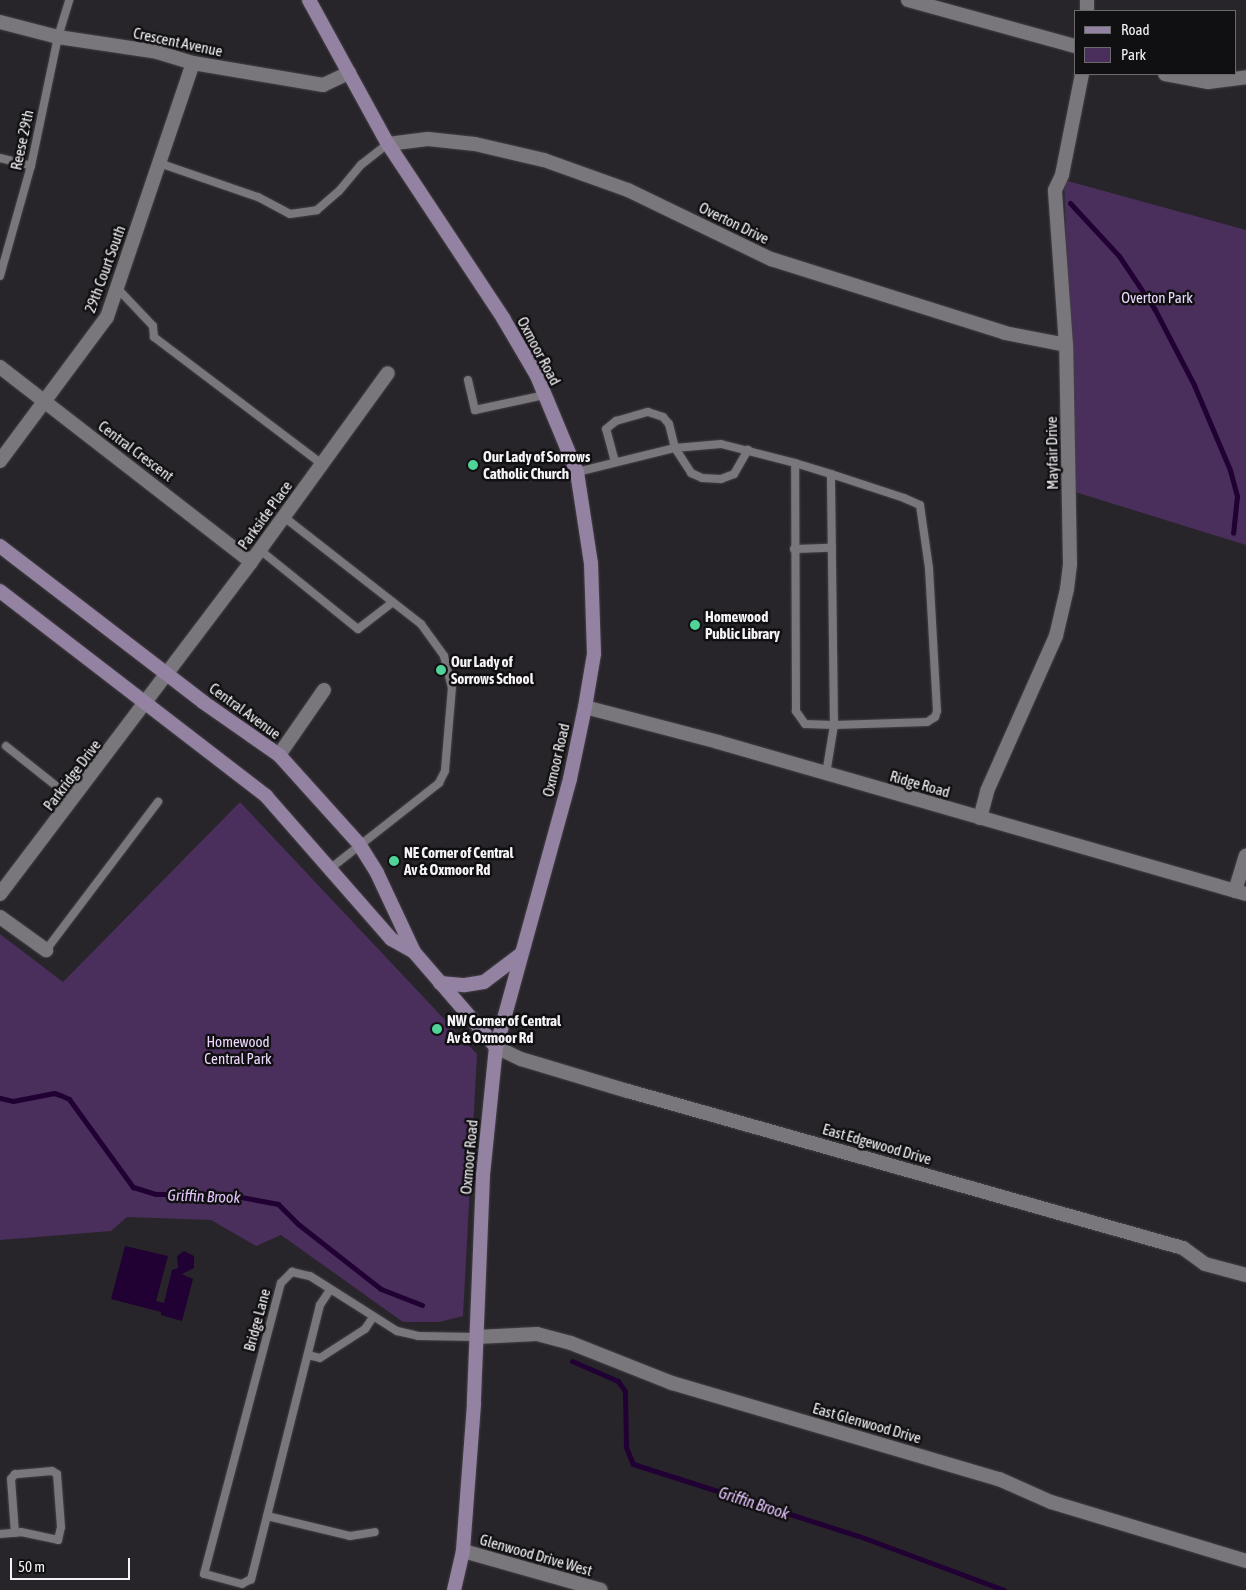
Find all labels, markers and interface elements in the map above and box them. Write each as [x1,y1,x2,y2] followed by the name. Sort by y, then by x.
[1074,10,1236,75] legend
[1121,21,1150,38] text: Road
[132,24,224,60] street label: Crescent Avenue
[1121,46,1146,63] text: Park
[7,108,37,172] street label: Reese 29th
[696,198,772,248] street label: Overton Drive
[81,223,129,315] street label: 29th Court South
[1121,289,1193,307] park label: Overton Park
[513,314,565,388] street label: Oxmoor Road
[1042,416,1062,490] street label: Mayfair Drive
[95,417,177,485] street label: Central Crescent
[483,447,590,482] place label: Our Lady of Sorrows Catholic Church
[467,459,479,471] marker: Our Lady of Sorrows Catholic Church
[234,477,296,553] street label: Parkside Place
[705,607,780,642] place label: Homewood Public Library
[689,619,701,631] marker: Homewood Public Library
[451,652,534,687] place label: Our Lady of Sorrows School
[435,664,447,676] marker: Our Lady of Sorrows School
[206,679,284,743] street label: Central Avenue
[539,722,573,798] street label: Oxmoor Road
[39,736,105,814] street label: Parkridge Drive
[888,767,952,801] street label: Ridge Road
[404,843,514,878] place label: NE Corner of Central Av & Oxmoor Rd
[388,855,400,867] marker: NE Corner of Central Av & Oxmoor Rd
[447,1011,561,1046] place label: NW Corner of Central Av & Oxmoor Rd
[431,1023,443,1035] marker: NW Corner of Central Av & Oxmoor Rd
[204,1032,272,1067] park label: Homewood Central Park
[457,1119,481,1195] street label: Oxmoor Road
[820,1120,934,1168] street label: East Edgewood Drive
[167,1185,241,1207] water label: Griffin Brook
[240,1287,274,1353] street label: Bridge Lane
[811,1399,923,1447] street label: East Glenwood Drive
[716,1483,792,1523] water label: Griffin Brook
[478,1530,594,1580] street label: Glenwood Drive West
[12,1548,132,1580] scale bar
[18,1558,45,1575] text: 50 m

